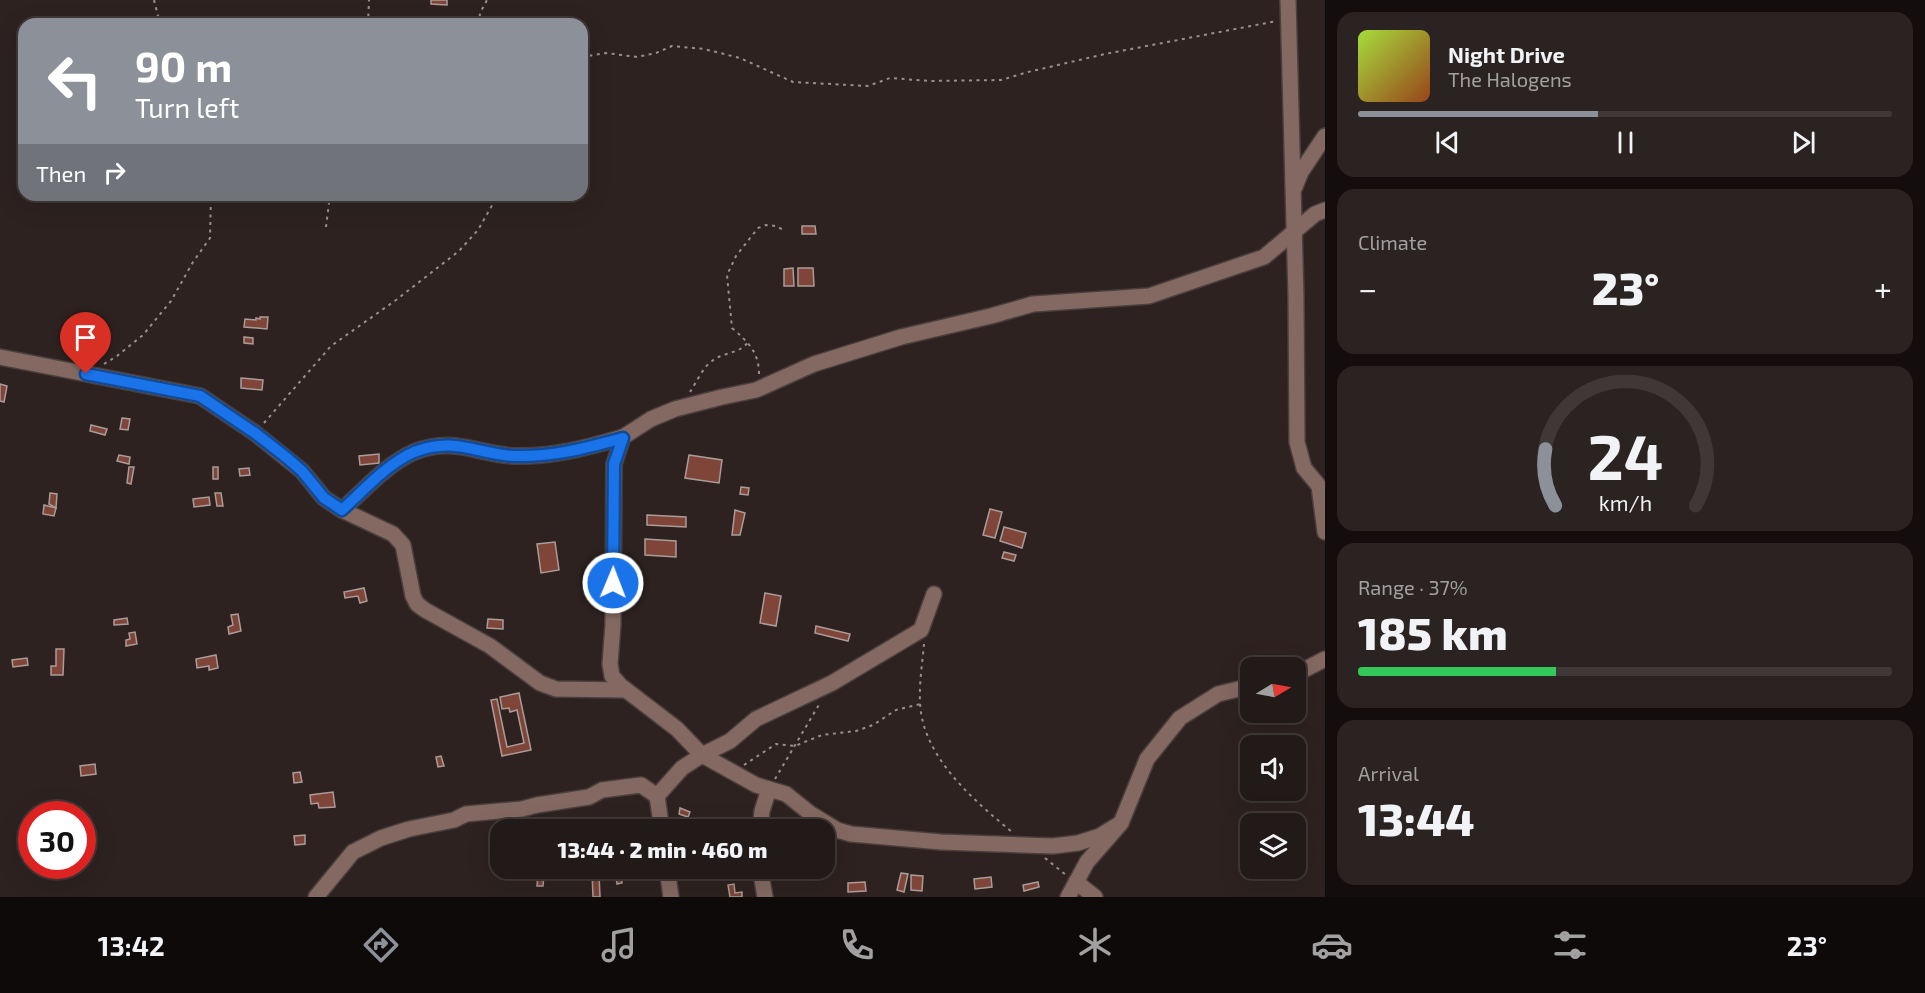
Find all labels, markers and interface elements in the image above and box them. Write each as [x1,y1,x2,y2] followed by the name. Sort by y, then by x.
[135,40,232,90] text: 90 m
[1448,41,1565,67] text: Night Drive
[36,42,114,120] icon: left
[1448,67,1572,91] text: The Halogens
[135,91,239,123] text: Turn left
[1431,126,1464,159] icon: previous
[1609,126,1642,159] icon: pause
[1787,126,1820,159] icon: next
[98,156,131,189] icon: right
[36,160,86,186] text: Then
[1358,230,1427,254] text: Climate
[1592,260,1659,314] text: 23°
[1358,268,1377,308] text: −
[1874,268,1892,308] text: +
[60,312,111,374] pin
[69,321,102,354] icon: arrive
[1587,418,1663,493] text: 24
[1598,490,1652,515] text: km/h
[581,551,645,615] position arrow
[1358,575,1468,599] text: Range · 37%
[1358,605,1508,659] text: 185 km
[1240,657,1306,723] north arrow
[1240,657,1306,879] map controls
[1240,735,1306,801] button: sound
[1358,761,1419,785] text: Arrival
[1358,791,1475,845] text: 13:44
[18,801,96,879] speed limit sign: 30
[1240,813,1306,879] button: layers
[558,836,767,862] text: 13:44 · 2 min · 460 m
[360,924,402,966] icon: directions
[598,924,640,966] icon: music
[836,924,878,966] icon: phone
[1074,924,1116,966] icon: climate
[1311,924,1353,966] icon: car
[1549,924,1591,966] icon: filters
[98,929,165,961] text: 13:42
[1787,929,1827,961] text: 23°

